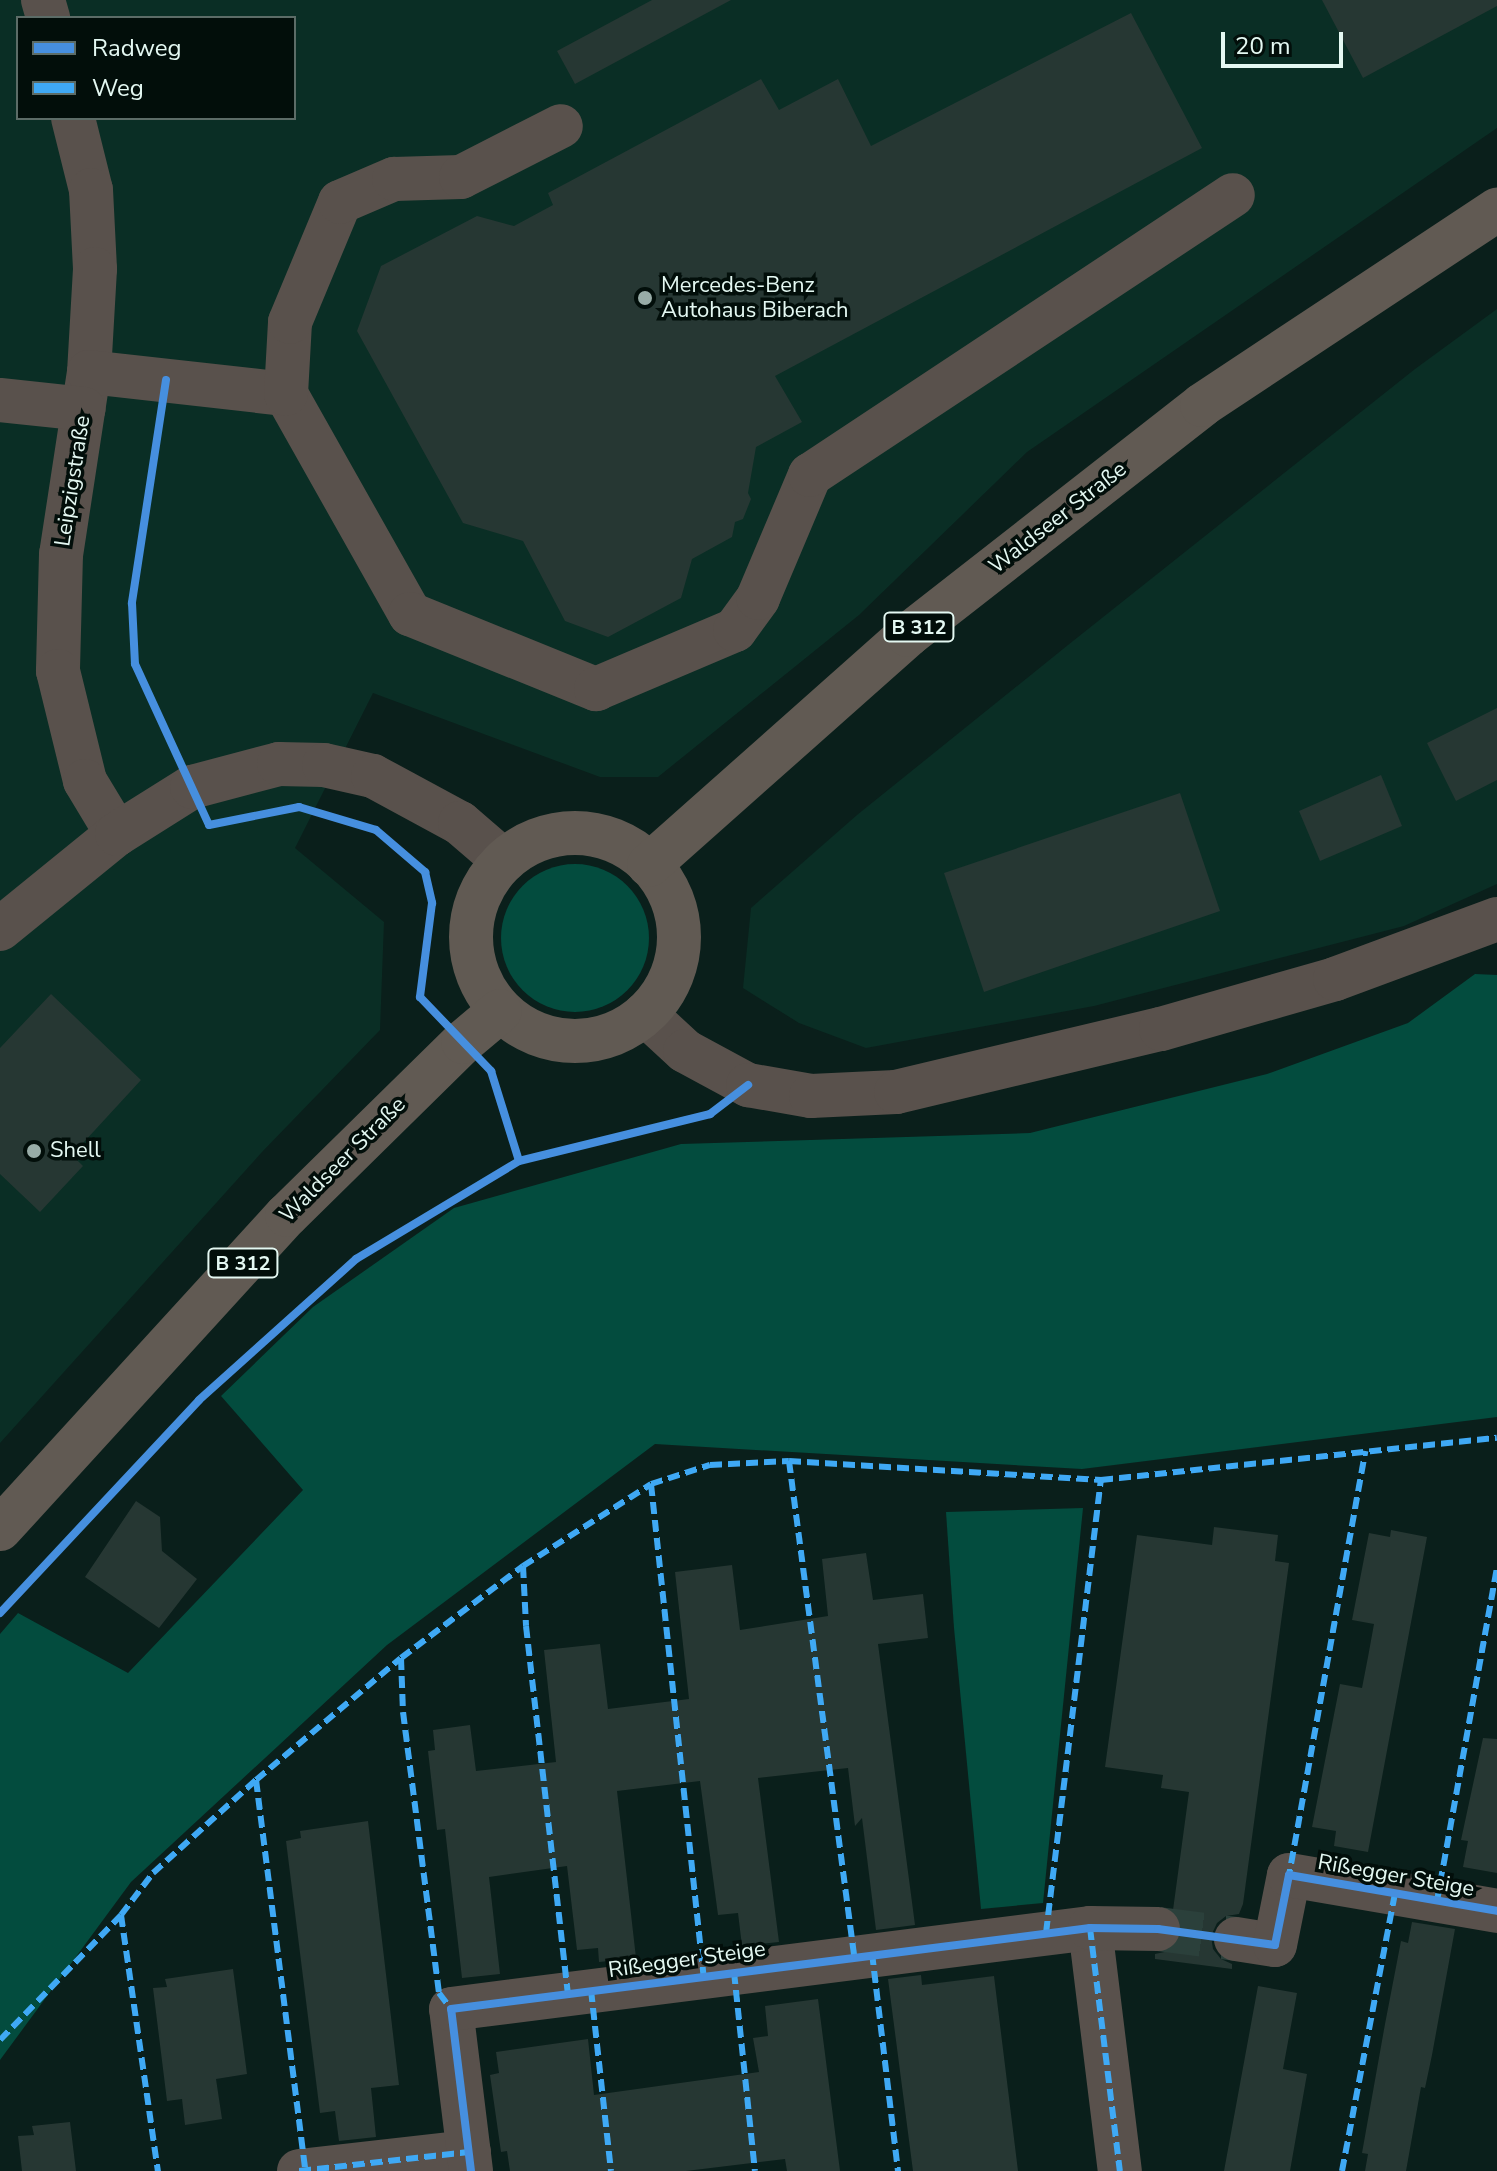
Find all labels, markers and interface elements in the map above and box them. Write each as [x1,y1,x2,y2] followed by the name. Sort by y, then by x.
[16,16,296,120] legend
[1225,16,1347,66] scale bar
[1235,30,1291,62] text: 20 m
[92,32,182,64] text: Radweg
[92,72,144,104] text: Weg
[661,272,849,324] place label: Mercedes-Benz Autohaus Biberach
[636,289,654,307] marker: Mercedes-Benz Autohaus Biberach
[50,414,96,548] street label: Leipzigstraße
[984,456,1132,580] street label: Waldseer Straße
[883,611,955,643] road number: B 312
[275,1092,411,1228] street label: Waldseer Straße
[50,1138,101,1164] place label: Shell
[25,1142,43,1160] marker: Shell
[207,1247,279,1279] road number: B 312
[1316,1849,1476,1903] street label: Rißegger Steige
[607,1936,767,1984] street label: Rißegger Steige

